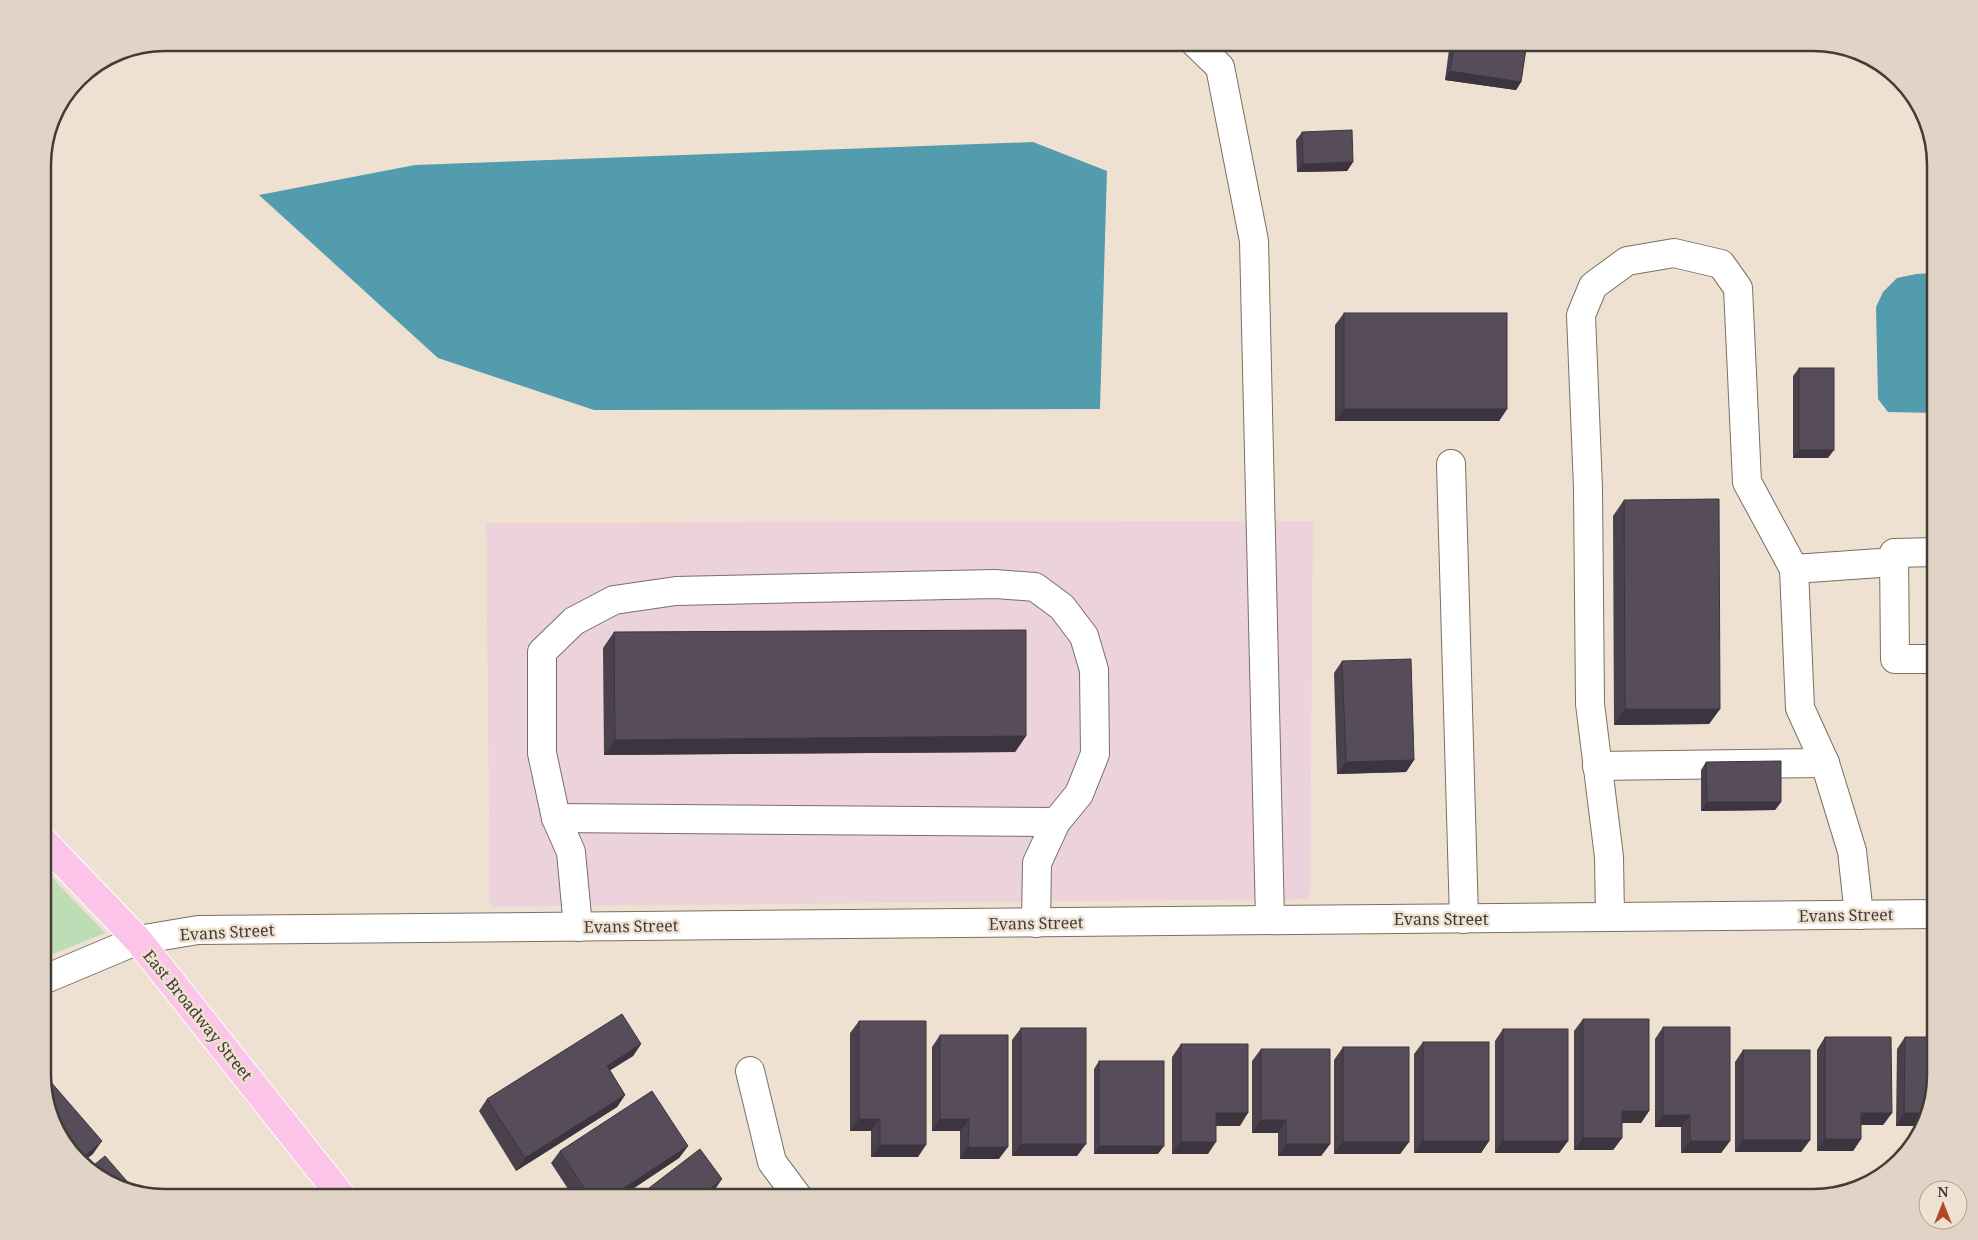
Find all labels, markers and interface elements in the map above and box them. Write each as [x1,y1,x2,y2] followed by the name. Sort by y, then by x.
[1799,903,1894,927] street label: Evans Street
[1394,908,1489,930] street label: Evans Street
[989,911,1084,935] street label: Evans Street
[584,914,679,938] street label: Evans Street
[179,919,275,945] street label: Evans Street
[138,945,258,1085] street label: East Broadway Street
[1918,1180,1968,1230] north arrow
[1937,1182,1949,1201] text: N

